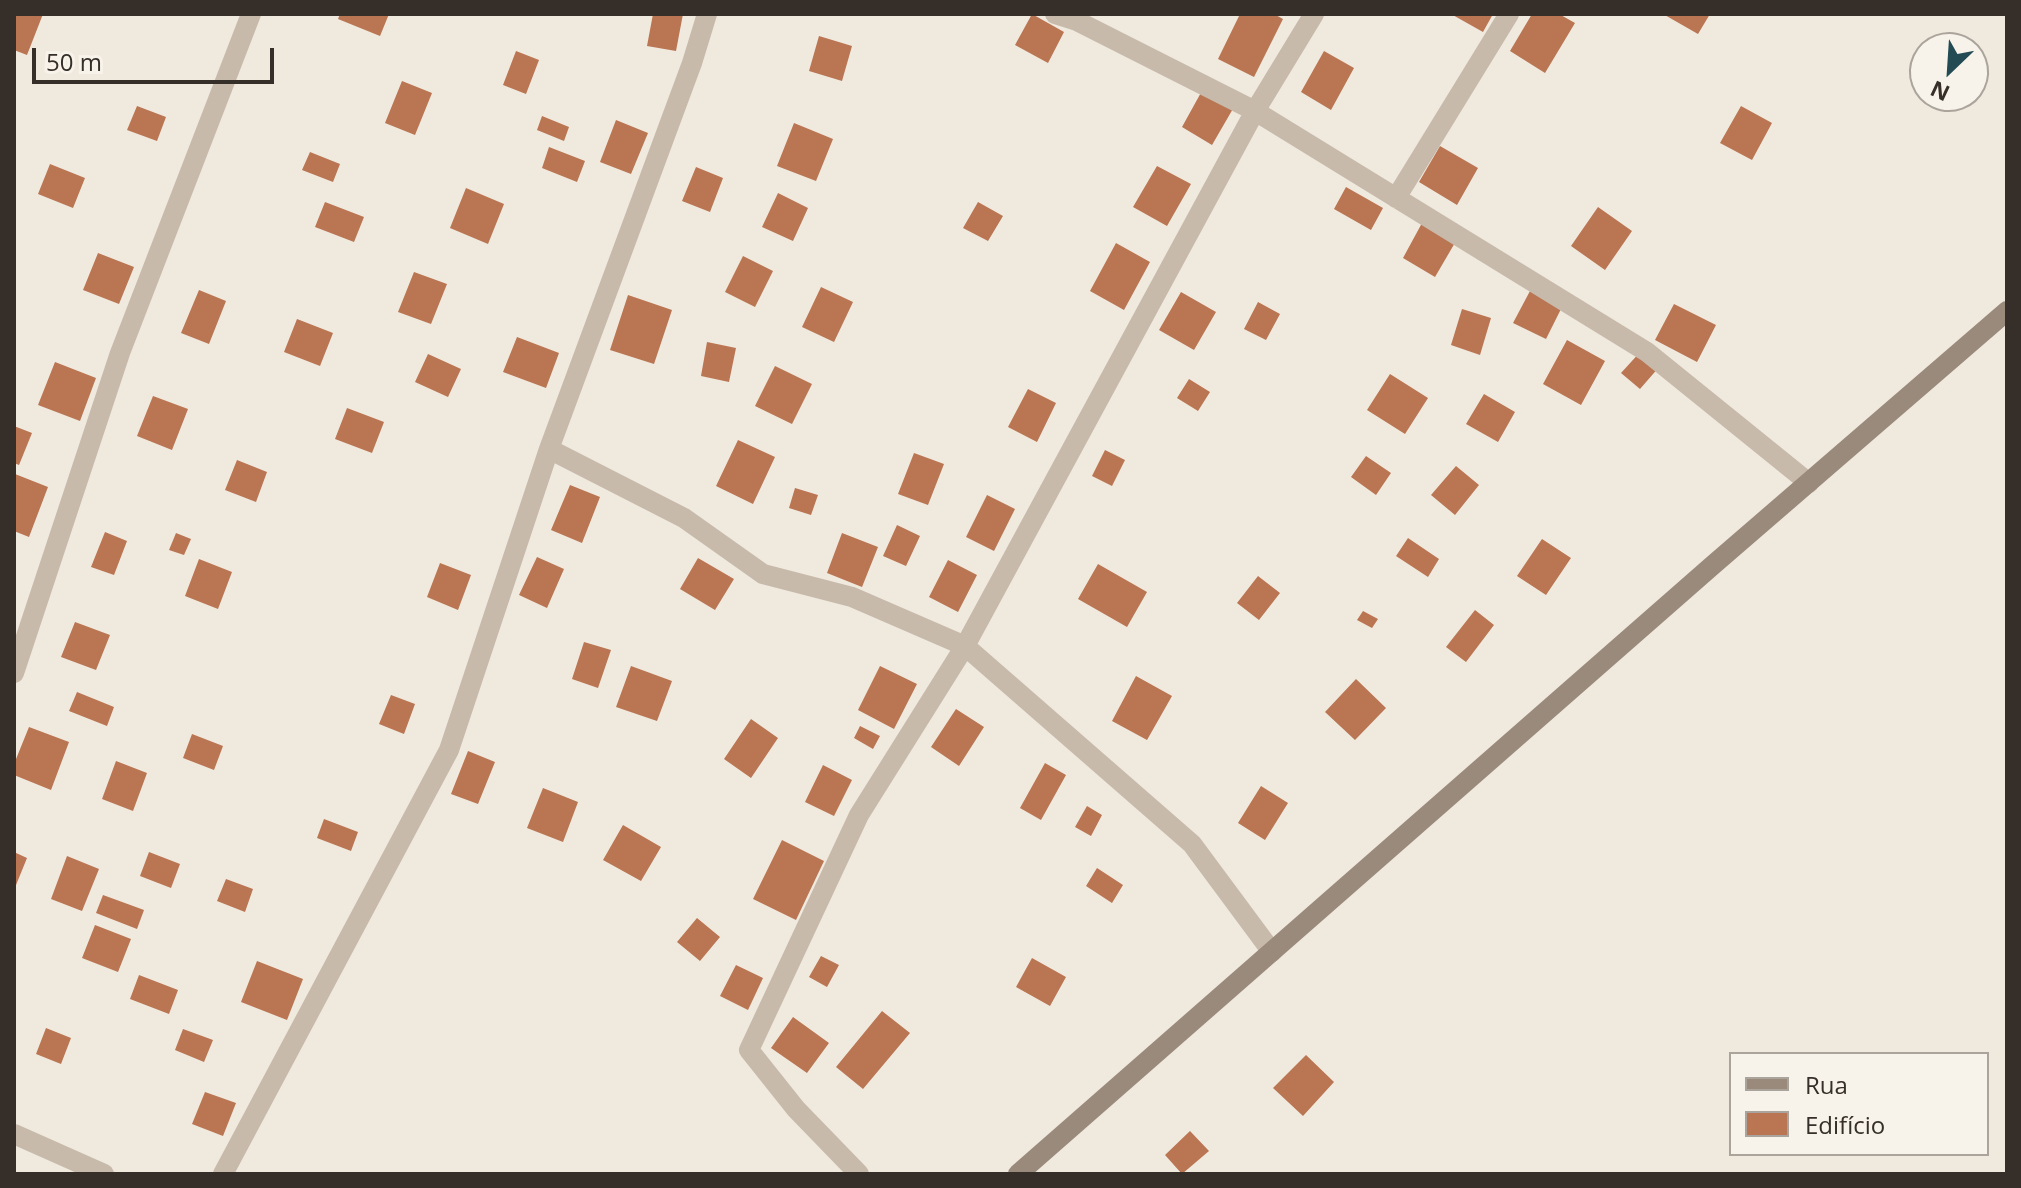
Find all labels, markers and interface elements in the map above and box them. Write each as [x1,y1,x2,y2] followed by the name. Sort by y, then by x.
[36,32,278,82] scale bar
[1909,32,1989,112] north arrow
[46,45,102,78] text: 50 m
[1925,75,1954,109] text: N
[1729,1052,1989,1156] legend
[1805,1068,1848,1101] text: Rua
[1805,1108,1885,1141] text: Edifício

